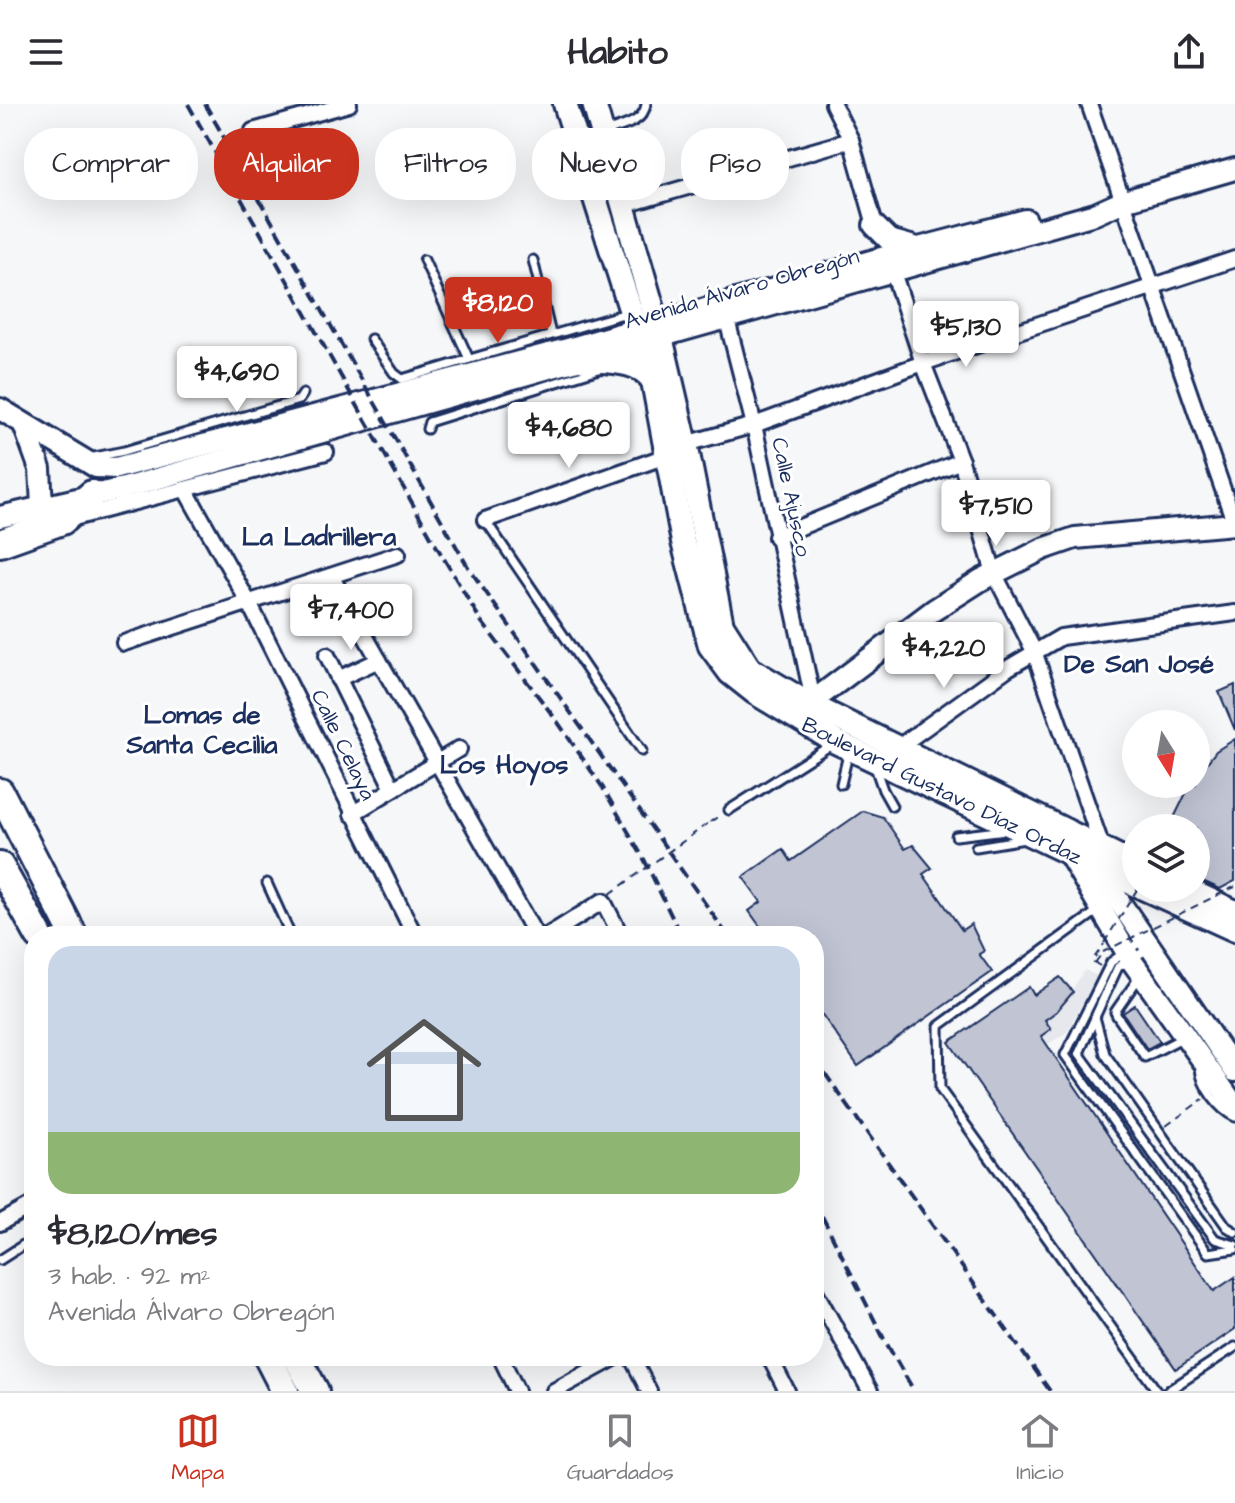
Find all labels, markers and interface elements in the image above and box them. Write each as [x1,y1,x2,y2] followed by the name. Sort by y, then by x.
[567,27,668,78] text: Habito
[24,30,68,74] icon: menu
[1167,30,1211,74] icon: share
[24,128,198,200] chip: Comprar
[214,128,359,200] chip: Alquilar
[375,128,516,200] chip: Filtros
[532,128,665,200] chip: Nuevo
[681,128,789,200] chip: Piso
[621,241,863,338] street label: Avenida Álvaro Obregón
[433,277,563,345] pin: $8,120
[463,285,533,321] text: $8,120
[901,301,1031,369] pin: $5,130
[931,309,1001,345] text: $5,130
[172,346,302,414] pin: $4,690
[195,354,279,390] text: $4,690
[504,402,634,470] pin: $4,680
[526,410,612,446] text: $4,680
[763,435,819,560] street label: Calle Ajusco
[931,480,1061,548] pin: $7,510
[959,488,1033,524] text: $7,510
[242,519,397,555] district label: La Ladrillera
[286,584,416,652] pin: $7,400
[308,592,394,628] text: $7,400
[879,622,1009,690] pin: $4,220
[903,630,985,666] text: $4,220
[1064,646,1214,682] district label: De San José
[302,684,383,806] street label: Calle Celaya
[125,697,278,763] district label: Lomas de Santa Cecilia
[797,710,1087,873] street label: Boulevard Gustavo Díaz Ordaz
[1122,710,1210,798] north arrow
[1122,710,1210,902] map controls
[440,747,568,786] district label: Los Hoyos
[1122,814,1210,902] button: layers
[352,998,496,1142] icon: home
[48,1210,218,1258] text: $8,120/mes
[48,1258,211,1294] text: 3 hab. · 92 m²
[48,1294,334,1330] text: Avenida Álvaro Obregón
[171,1409,224,1488] tab: Mapa
[567,1409,674,1488] tab: Guardados
[1016,1409,1064,1488] tab: Inicio

